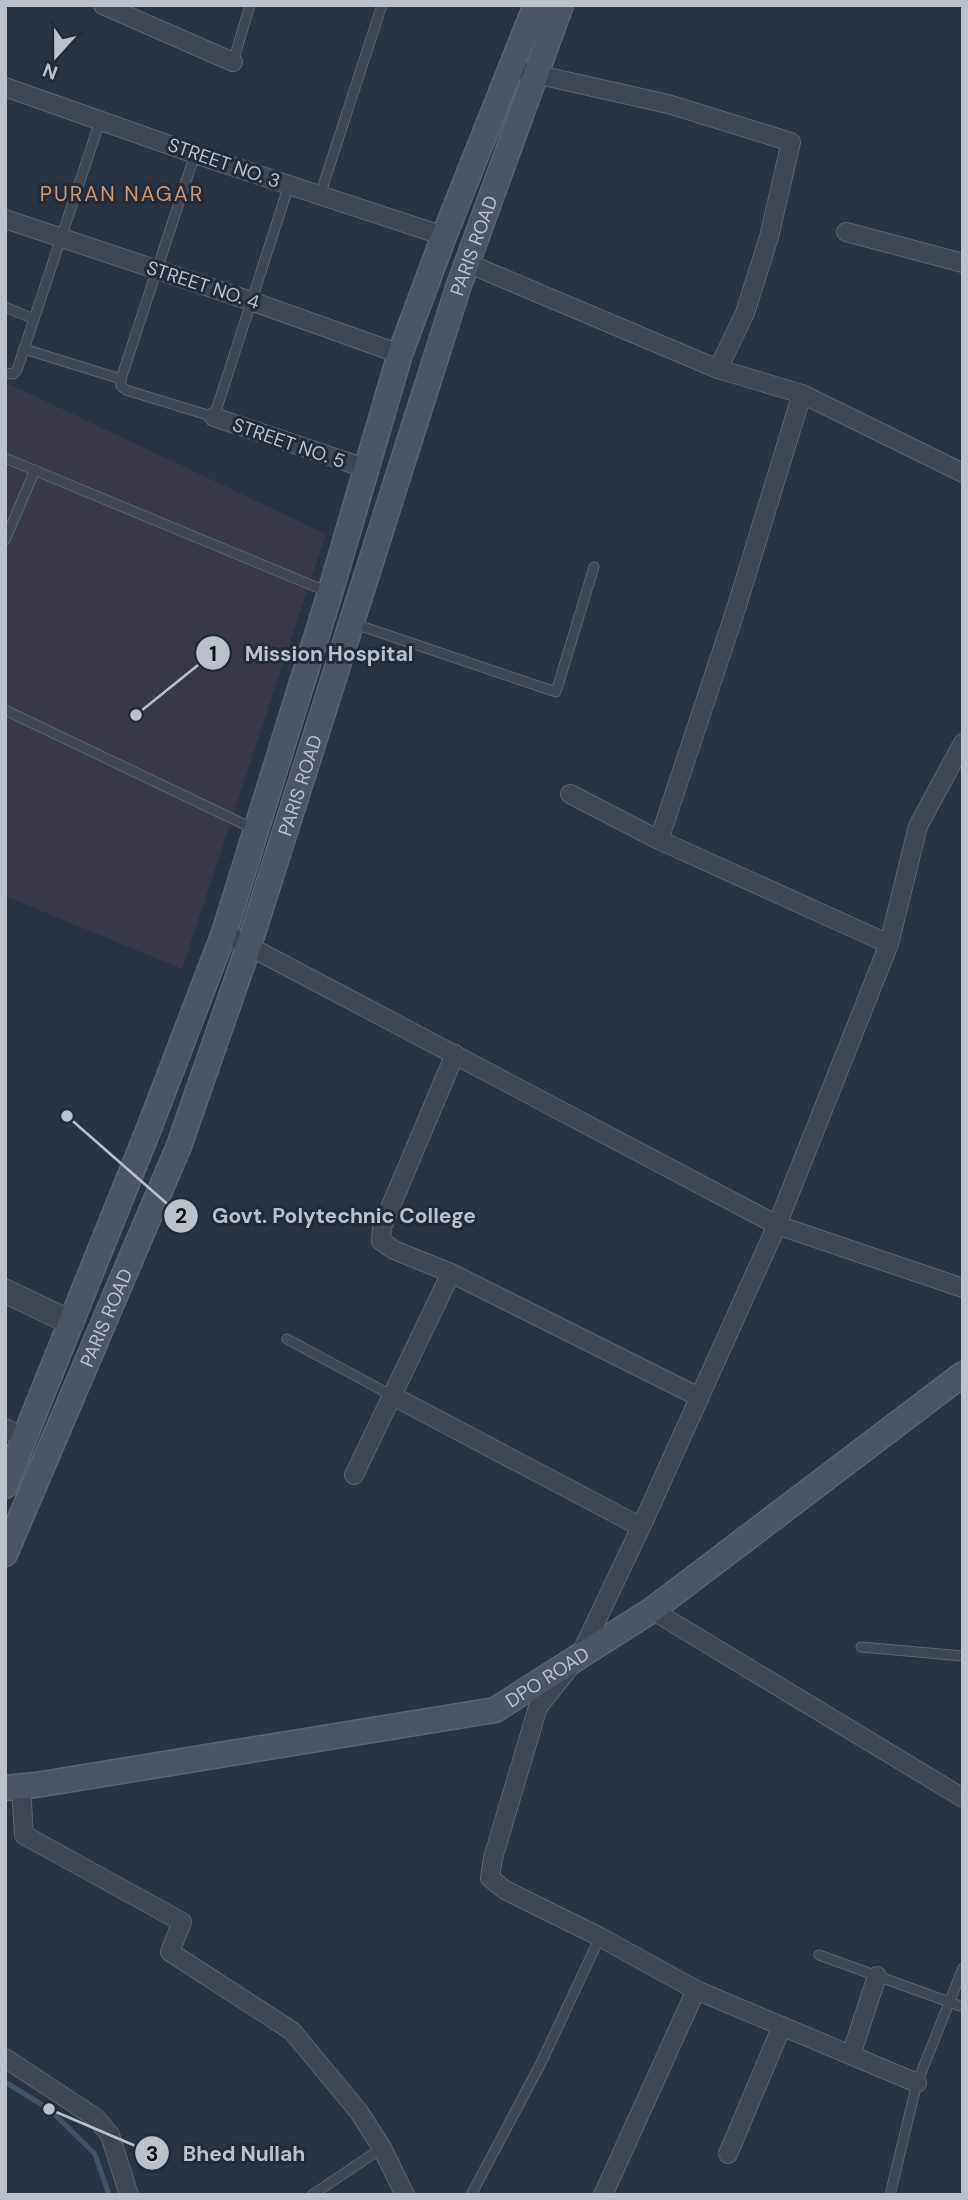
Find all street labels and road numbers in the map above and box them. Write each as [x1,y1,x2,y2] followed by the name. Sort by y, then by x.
[165,132,283,194] street label: STREET NO. 3
[444,192,503,299] street label: PARIS ROAD
[143,255,263,315] street label: STREET NO. 4
[229,412,349,474] street label: STREET NO. 5
[272,732,328,839] street label: PARIS ROAD
[74,1265,138,1371] street label: PARIS ROAD
[500,1641,594,1713] street label: DPO ROAD

